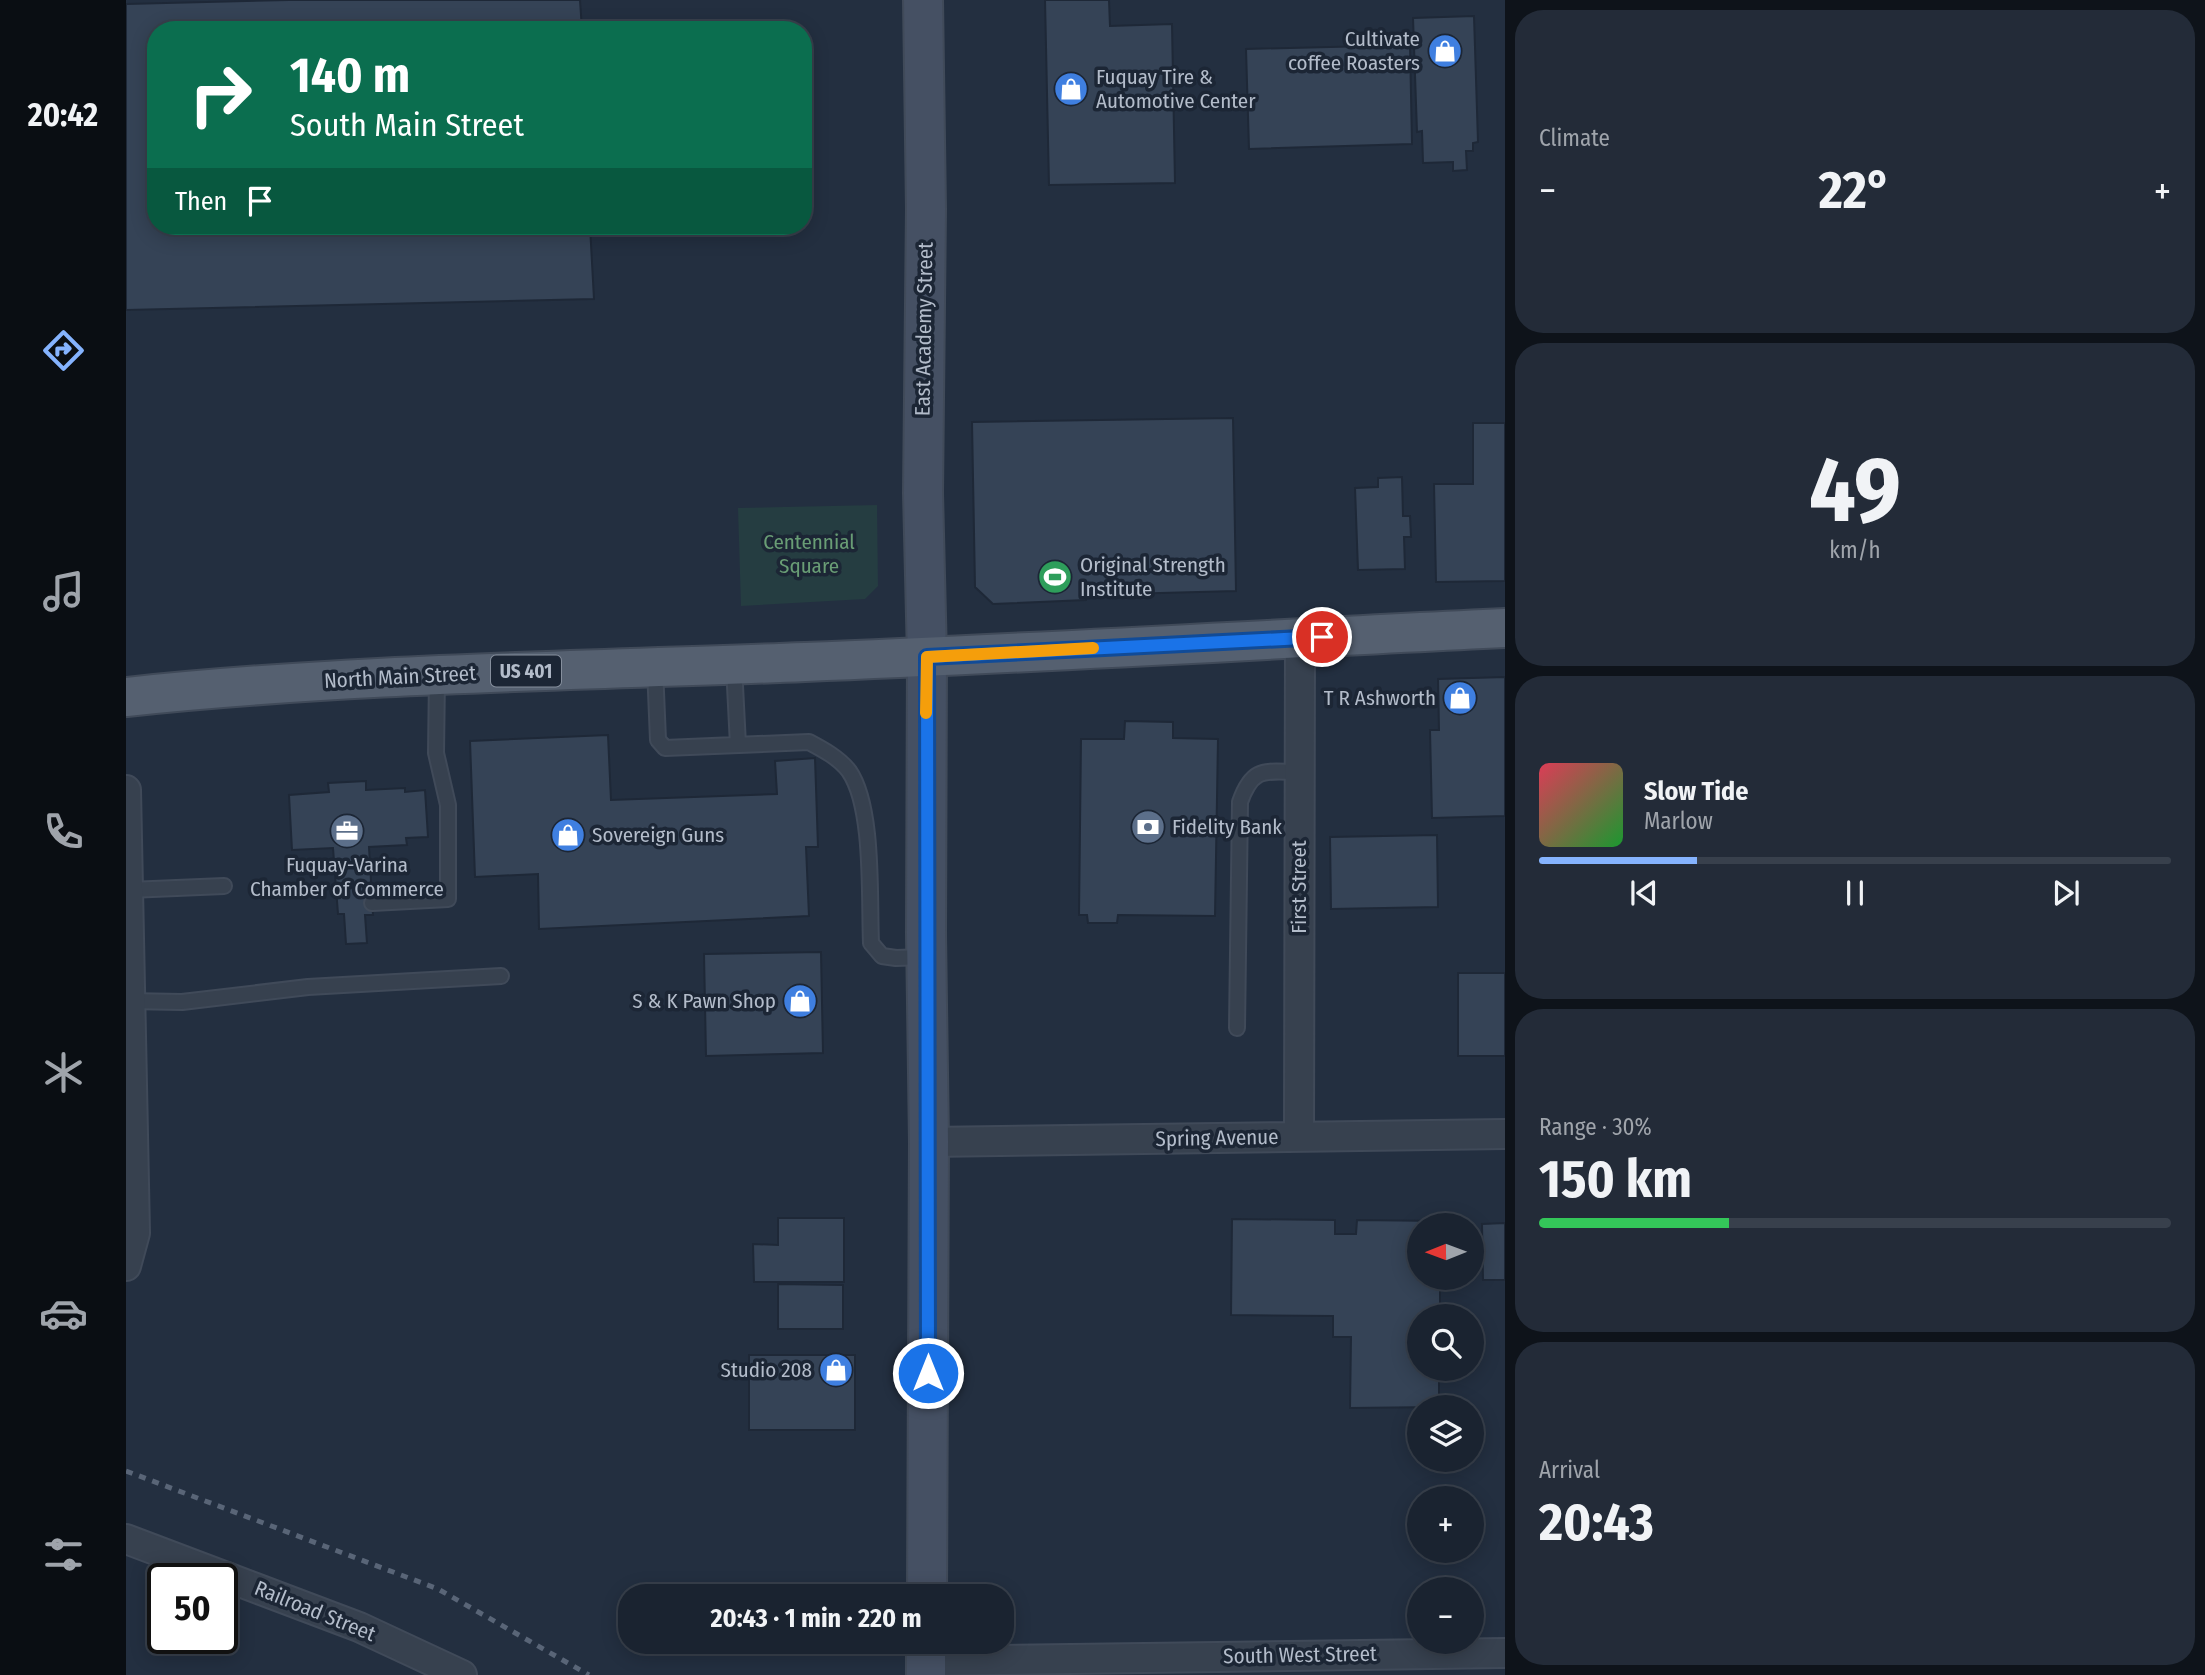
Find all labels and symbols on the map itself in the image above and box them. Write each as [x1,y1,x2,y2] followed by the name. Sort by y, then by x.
[1288,26,1420,76] place label: Cultivate coffee Roasters
[1426,32,1464,70] shop icon: Cultivate coffee Roasters
[1096,64,1256,114] place label: Fuquay Tire & Automotive Center
[1052,70,1090,108] shop icon: Fuquay Tire & Automotive Center
[909,242,939,416] street label: East Academy Street
[763,529,855,579] park label: Centennial Square
[1080,552,1226,602] place label: Original Strength Institute
[1036,558,1074,596] sports icon: Original Strength Institute
[1292,607,1352,667] pin
[491,656,561,686] road number: US 401
[323,660,477,694] street label: North Main Street
[1441,679,1479,717] shop icon: T R Ashworth
[1324,685,1436,711] place label: T R Ashworth
[1129,808,1167,846] bank icon: Fidelity Bank
[328,812,366,850] office icon: Fuquay-Varina Chamber of Commerce
[1172,814,1282,840] place label: Fidelity Bank
[549,816,587,854] shop icon: Sovereign Guns
[592,822,724,848] place label: Sovereign Guns
[1286,840,1312,934] street label: First Street
[250,852,444,902] place label: Fuquay-Varina Chamber of Commerce
[781,982,819,1020] shop icon: S & K Pawn Shop
[632,988,776,1014] place label: S & K Pawn Shop
[1155,1124,1279,1152] street label: Spring Avenue
[1407,1213,1484,1290] north arrow
[891,1336,965,1410] position arrow
[817,1351,855,1389] shop icon: Studio 208
[721,1357,812,1383] place label: Studio 208
[147,1563,238,1654] speed limit sign: 50
[251,1575,379,1647] street label: Railroad Street
[1223,1641,1377,1669] street label: South West Street

